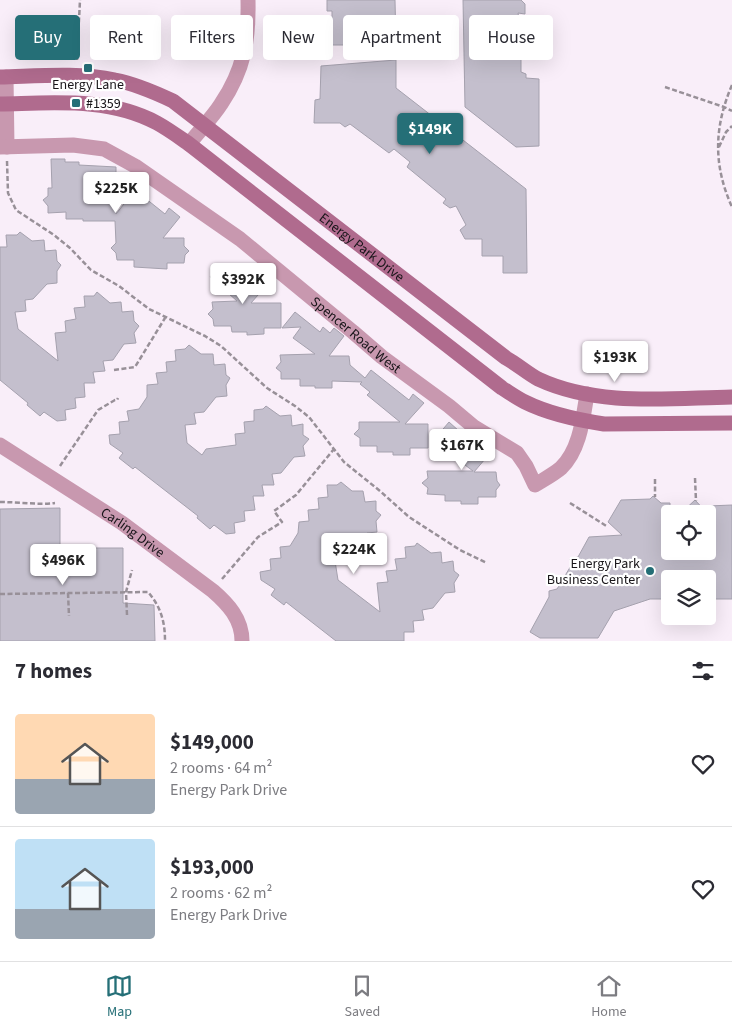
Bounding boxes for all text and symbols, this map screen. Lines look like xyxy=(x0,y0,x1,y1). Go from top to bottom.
chip: Buy xyxy=(15,15,80,60)
chip: Rent xyxy=(90,15,161,60)
chip: Filters xyxy=(171,15,253,60)
chip: New xyxy=(263,15,333,60)
chip: Apartment xyxy=(343,15,459,60)
chip: House xyxy=(469,15,553,60)
marker: Energy Lane xyxy=(82,62,94,74)
place label: Energy Lane xyxy=(52,75,124,95)
place label: #1359 xyxy=(86,94,121,114)
marker: #1359 xyxy=(70,97,82,109)
pin: $149K xyxy=(395,112,465,155)
text: $149K xyxy=(408,118,452,140)
pin: $225K xyxy=(81,172,151,214)
text: $225K xyxy=(94,177,138,199)
street label: Energy Park Drive xyxy=(315,208,408,287)
pin: $392K xyxy=(208,262,278,305)
text: $392K xyxy=(221,268,265,290)
street label: Spencer Road West xyxy=(306,292,405,379)
pin: $193K xyxy=(580,340,650,383)
text: $193K xyxy=(593,346,637,368)
pin: $167K xyxy=(427,428,497,471)
text: $167K xyxy=(440,434,484,456)
street label: Carling Drive xyxy=(96,503,169,563)
map controls xyxy=(661,505,716,625)
button: locate xyxy=(661,505,716,560)
pin: $224K xyxy=(319,532,389,575)
text: $224K xyxy=(332,538,376,560)
pin: $496K xyxy=(28,544,98,586)
text: $496K xyxy=(41,549,85,571)
place label: Energy Park Business Center xyxy=(547,554,640,590)
marker: Energy Park Business Center xyxy=(644,565,656,577)
button: layers xyxy=(661,570,716,625)
text: 7 homes xyxy=(15,656,92,686)
icon: filters xyxy=(689,657,717,685)
text: $149,000 xyxy=(170,727,254,757)
icon: home xyxy=(55,734,115,794)
icon: heart xyxy=(689,750,717,778)
text: 2 rooms · 64 m² xyxy=(170,757,272,779)
text: Energy Park Drive xyxy=(170,779,287,801)
text: $193,000 xyxy=(170,852,254,882)
icon: home xyxy=(55,859,115,919)
icon: heart xyxy=(689,875,717,903)
text: 2 rooms · 62 m² xyxy=(170,882,272,904)
text: Energy Park Drive xyxy=(170,904,287,926)
tab: Map xyxy=(105,972,133,1022)
tab: Saved xyxy=(344,972,380,1022)
tab: Home xyxy=(591,972,626,1022)

